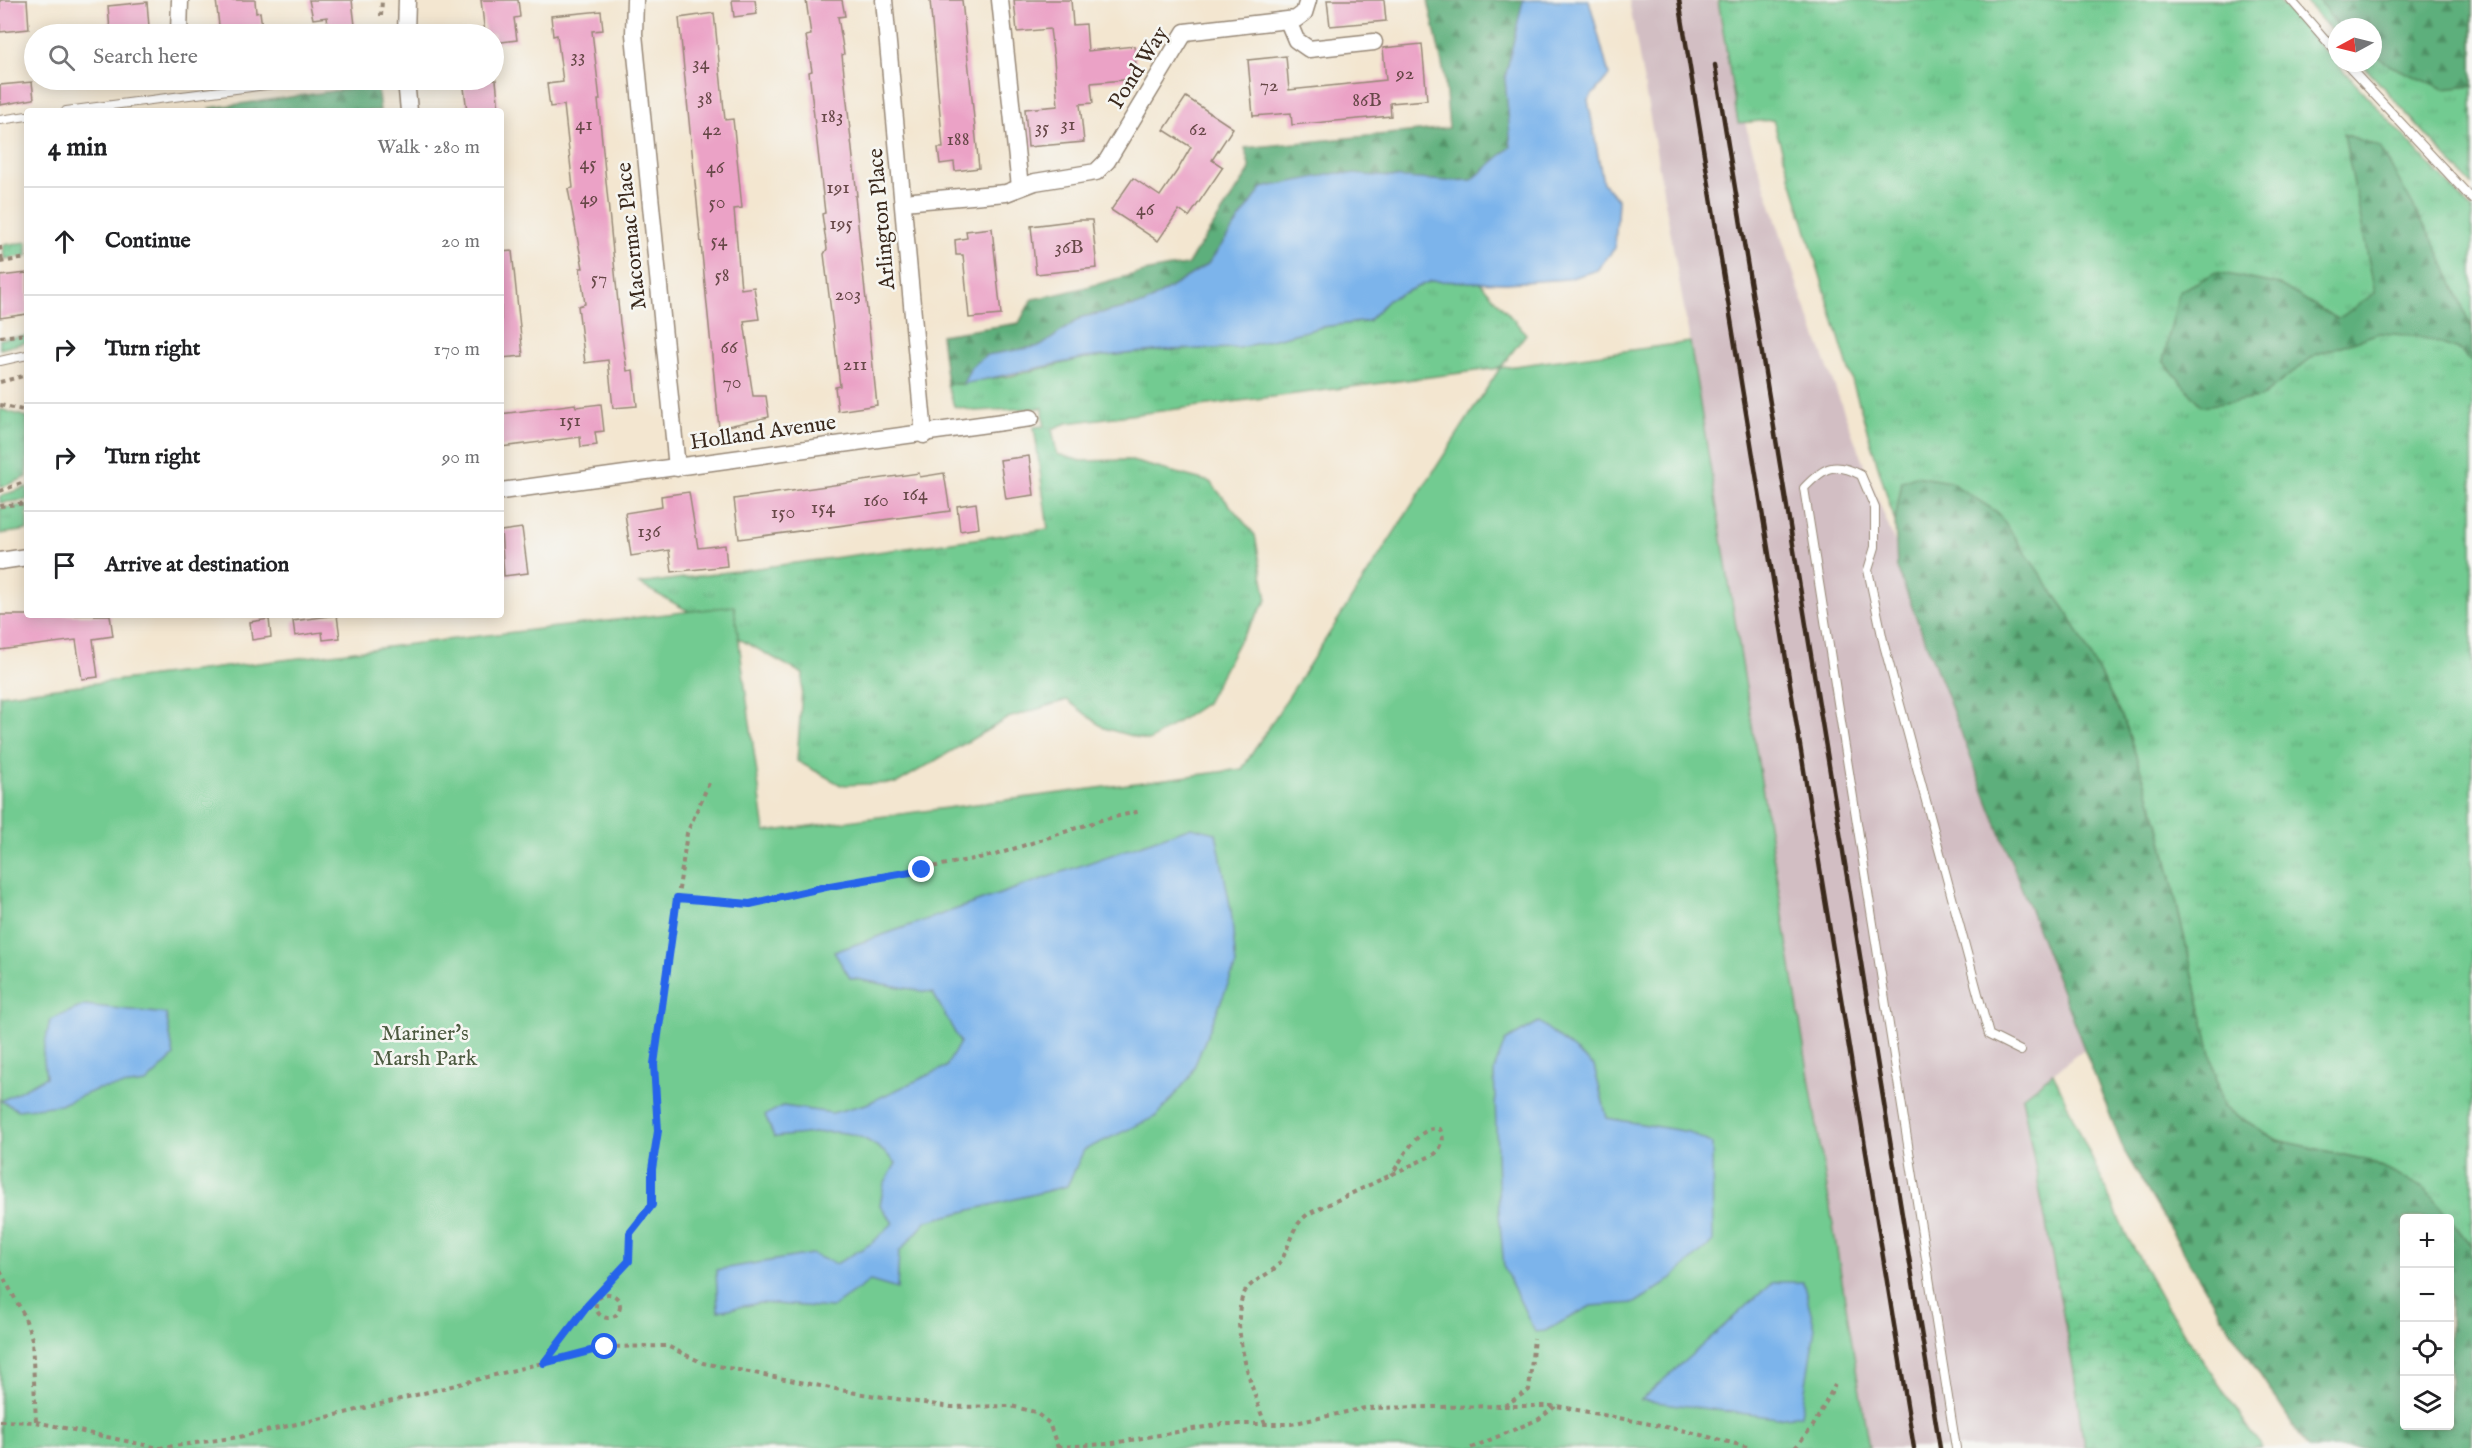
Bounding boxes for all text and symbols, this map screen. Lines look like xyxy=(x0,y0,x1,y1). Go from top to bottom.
north arrow xyxy=(2328,18,2382,72)
street label: Pond Way xyxy=(1103,21,1175,114)
search box xyxy=(24,24,504,90)
icon: search xyxy=(45,41,78,74)
text: Search here xyxy=(93,43,198,71)
house number: 33 xyxy=(571,44,585,69)
house number: 34 xyxy=(692,51,710,76)
house number: 92 xyxy=(1395,61,1414,86)
house number: 72 xyxy=(1260,73,1278,98)
house number: 38 xyxy=(697,86,713,111)
house number: 86B xyxy=(1352,88,1382,113)
house number: 183 xyxy=(821,104,843,129)
house number: 41 xyxy=(575,112,593,137)
house number: 31 xyxy=(1061,112,1075,137)
house number: 35 xyxy=(1035,115,1049,140)
house number: 42 xyxy=(702,117,722,142)
house number: 62 xyxy=(1189,117,1207,142)
house number: 188 xyxy=(946,127,970,152)
text: 4 min xyxy=(48,131,107,164)
text: Walk · 280 m xyxy=(377,135,480,160)
street label: Arlington Place xyxy=(862,147,902,292)
house number: 45 xyxy=(580,151,596,176)
house number: 46 xyxy=(706,155,725,180)
street label: Macormac Place xyxy=(610,161,654,311)
house number: 191 xyxy=(826,175,850,200)
house number: 49 xyxy=(580,186,598,211)
house number: 50 xyxy=(709,190,726,215)
house number: 46 xyxy=(1136,197,1155,222)
house number: 195 xyxy=(829,211,853,236)
icon: ahead xyxy=(48,225,81,258)
text: Continue xyxy=(105,227,191,255)
house number: 54 xyxy=(711,228,728,253)
text: 20 m xyxy=(441,229,480,254)
house number: 36B xyxy=(1054,235,1084,260)
house number: 58 xyxy=(714,263,730,288)
house number: 57 xyxy=(591,266,607,291)
house number: 203 xyxy=(835,282,861,307)
icon: right xyxy=(48,333,81,366)
text: Turn right xyxy=(105,335,200,363)
house number: 66 xyxy=(721,335,738,360)
text: 170 m xyxy=(434,337,480,362)
house number: 211 xyxy=(843,352,867,377)
house number: 70 xyxy=(722,370,742,395)
house number: 151 xyxy=(559,408,581,433)
street label: Holland Avenue xyxy=(688,409,838,457)
icon: right xyxy=(48,441,81,474)
text: Turn right xyxy=(105,443,200,471)
text: 90 m xyxy=(442,445,480,470)
house number: 164 xyxy=(902,482,928,507)
house number: 160 xyxy=(863,488,889,513)
house number: 154 xyxy=(811,495,835,520)
house number: 150 xyxy=(771,500,795,525)
house number: 136 xyxy=(637,519,661,544)
icon: arrive xyxy=(48,549,81,582)
text: Arrive at destination xyxy=(105,551,289,579)
route end xyxy=(908,856,934,882)
park label: Mariner's Marsh Park xyxy=(373,1020,477,1073)
map controls xyxy=(2400,1214,2454,1430)
button: + xyxy=(2400,1214,2454,1268)
button: − xyxy=(2400,1268,2454,1322)
button: locate xyxy=(2400,1322,2454,1376)
route start xyxy=(591,1333,617,1359)
button: layers xyxy=(2400,1376,2454,1430)

